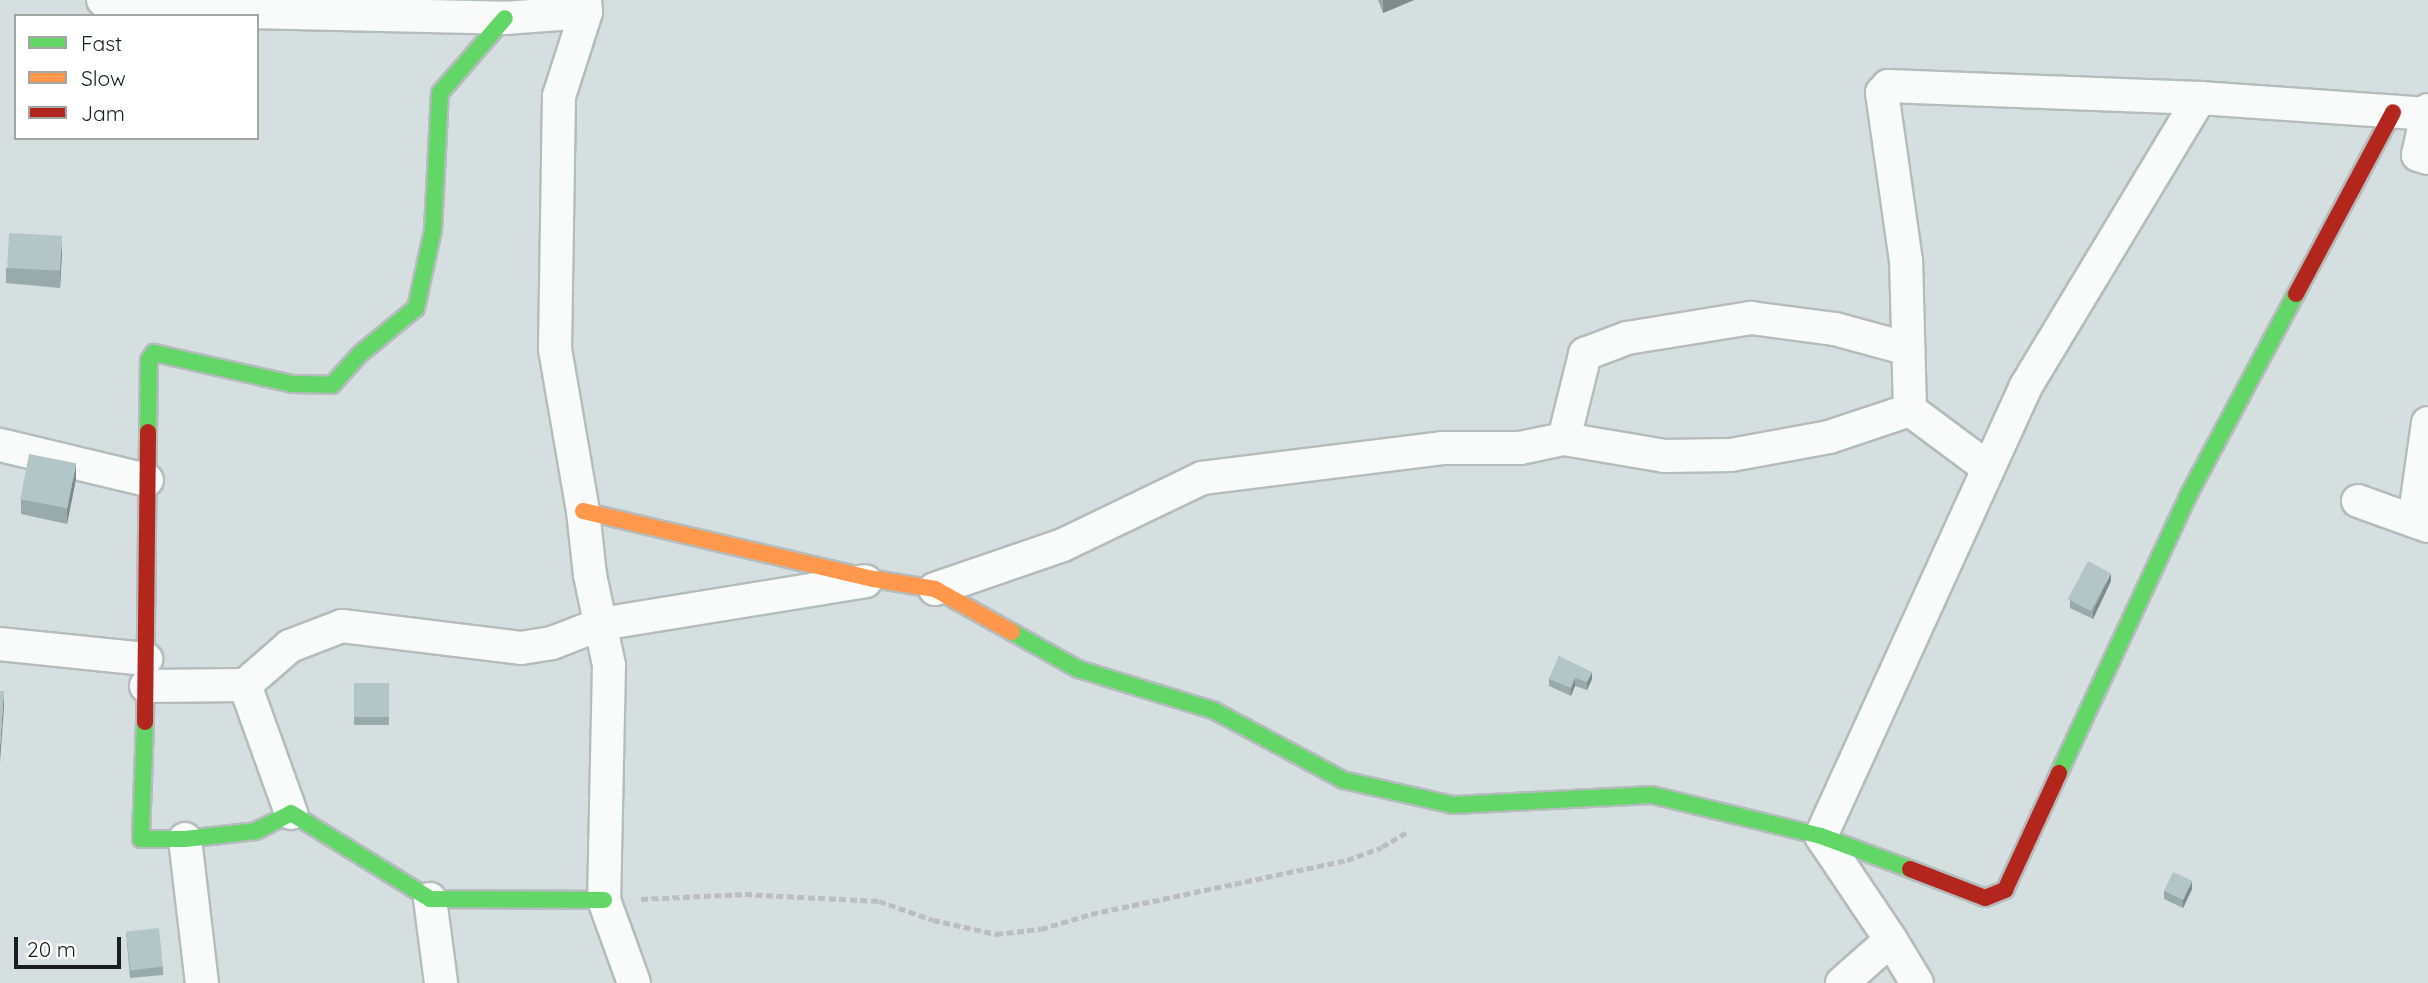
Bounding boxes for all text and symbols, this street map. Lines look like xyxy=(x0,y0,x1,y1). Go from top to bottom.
legend xyxy=(14,14,259,140)
text: Fast xyxy=(81,30,122,56)
text: Slow xyxy=(81,65,126,91)
text: Jam xyxy=(81,100,125,126)
scale bar xyxy=(18,923,124,967)
text: 20 m xyxy=(27,936,76,962)

